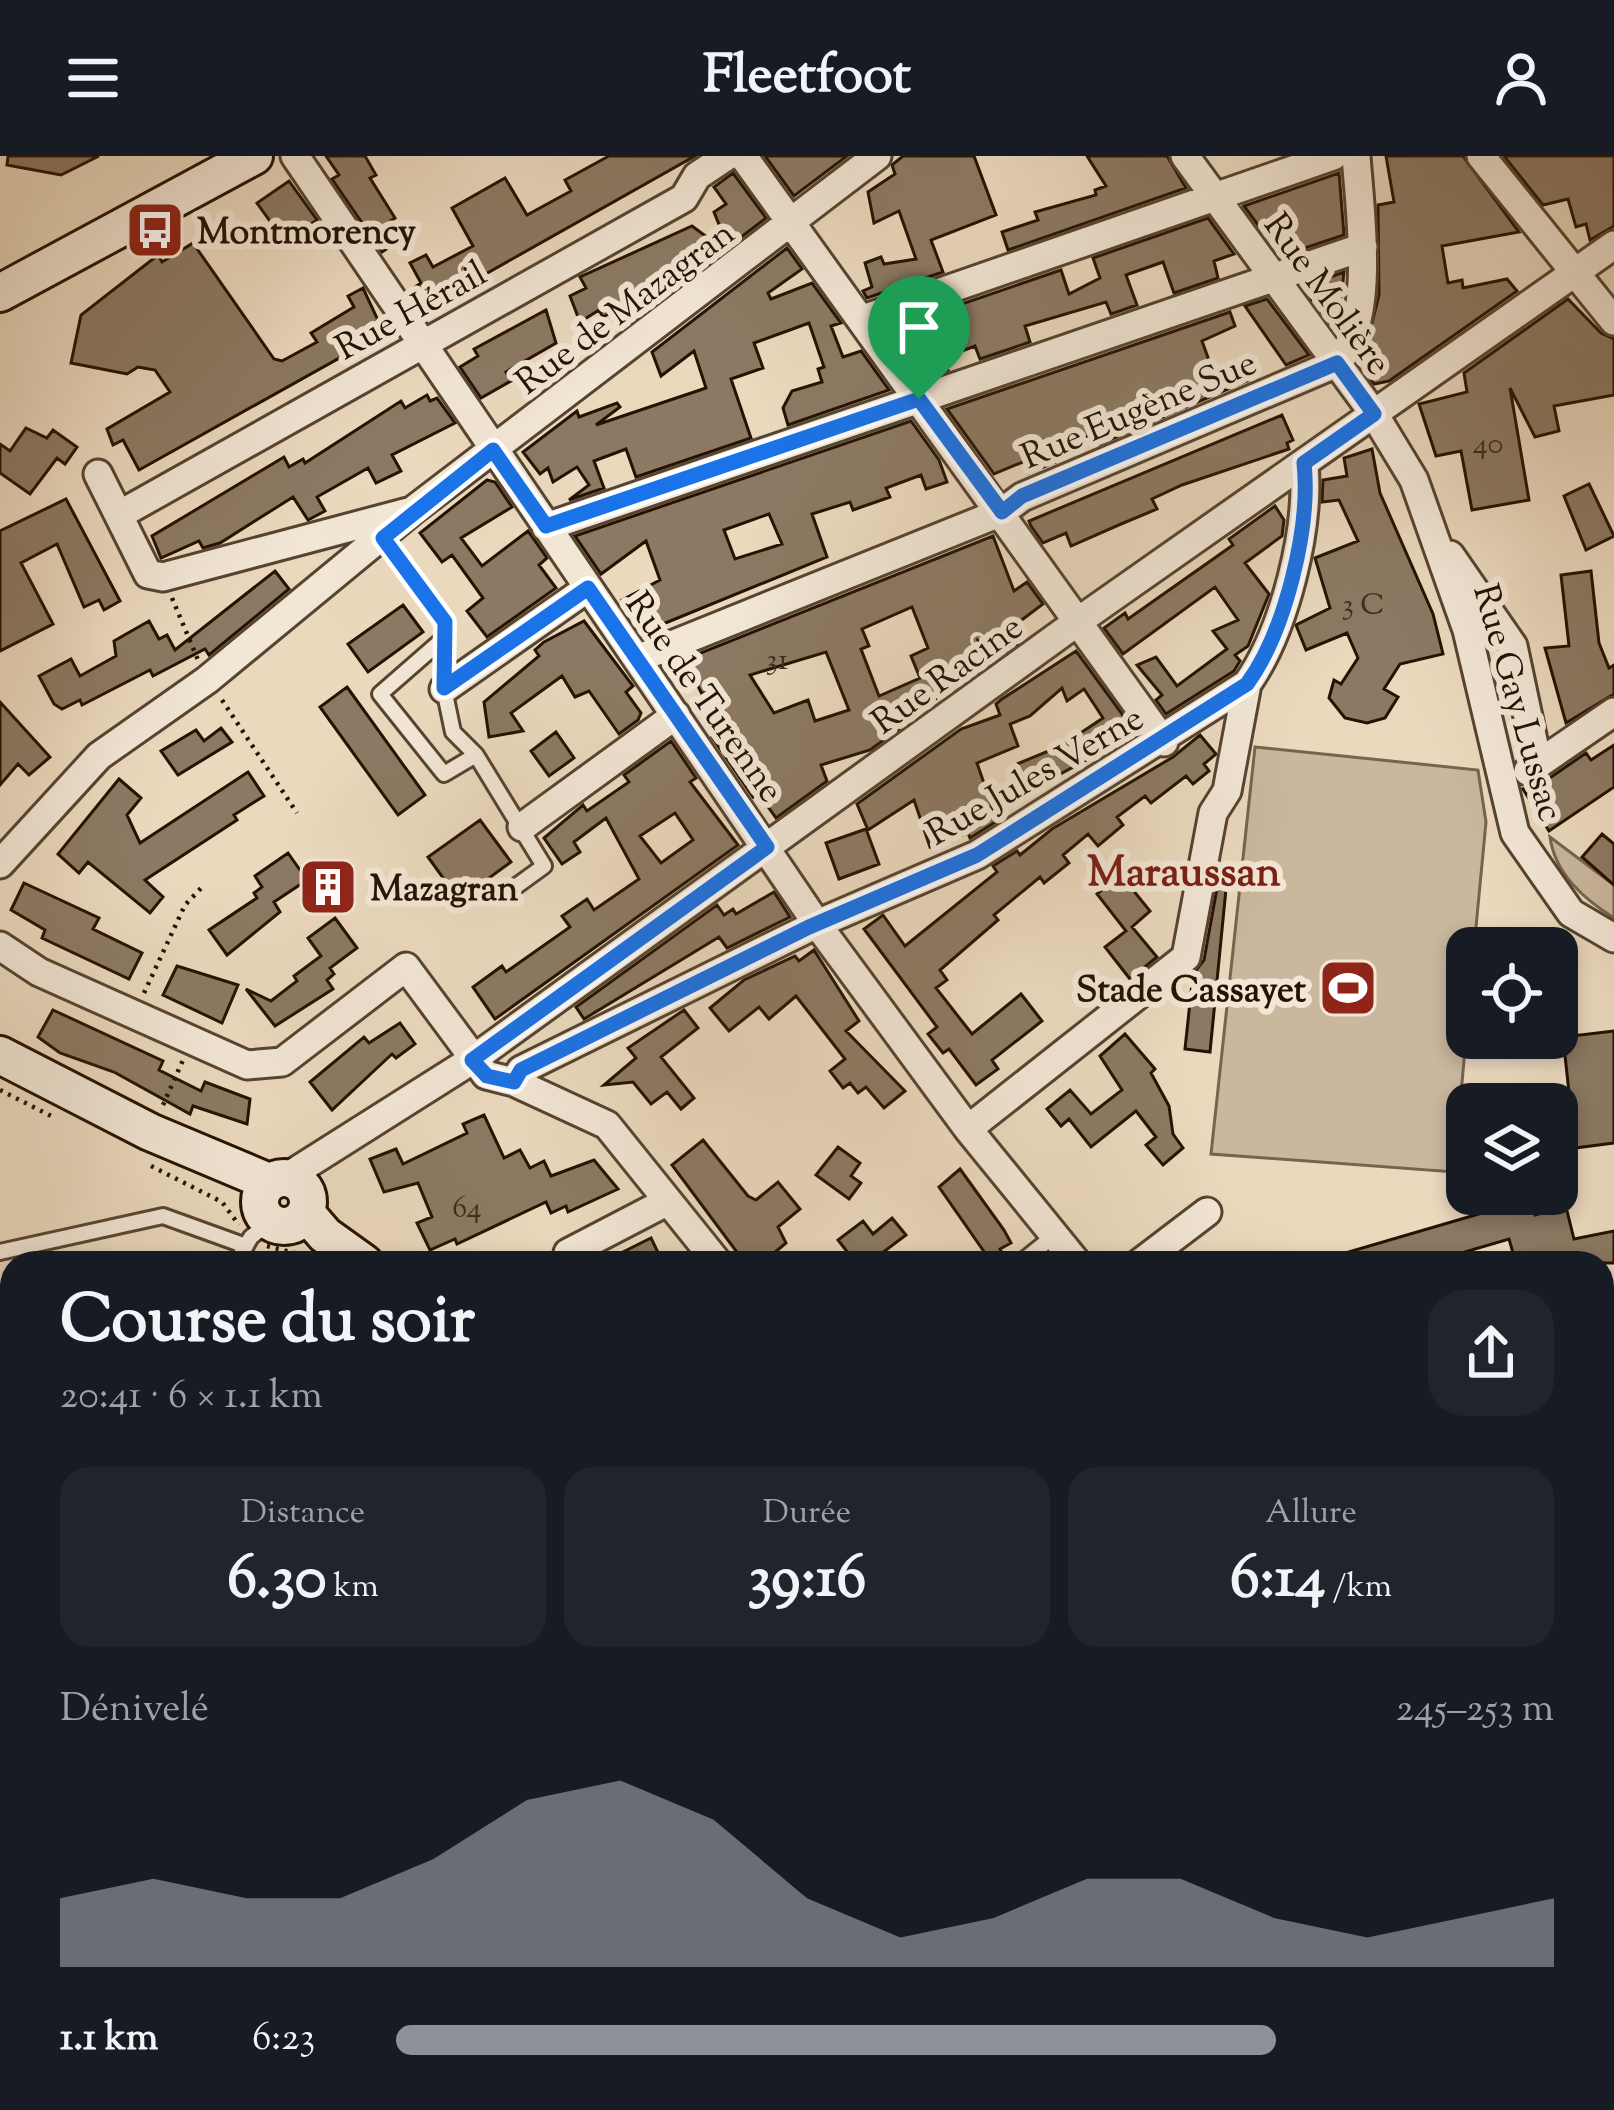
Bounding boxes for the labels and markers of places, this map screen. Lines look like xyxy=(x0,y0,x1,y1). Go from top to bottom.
bus stop icon: Montmorency xyxy=(124,199,186,261)
place label: Montmorency xyxy=(197,208,416,260)
pin xyxy=(868,276,970,399)
building icon: Mazagran xyxy=(297,856,359,918)
place label: Mazagran xyxy=(370,865,519,917)
sports icon: Stade Cassayet xyxy=(1317,957,1379,1019)
place label: Stade Cassayet xyxy=(1076,966,1307,1018)

